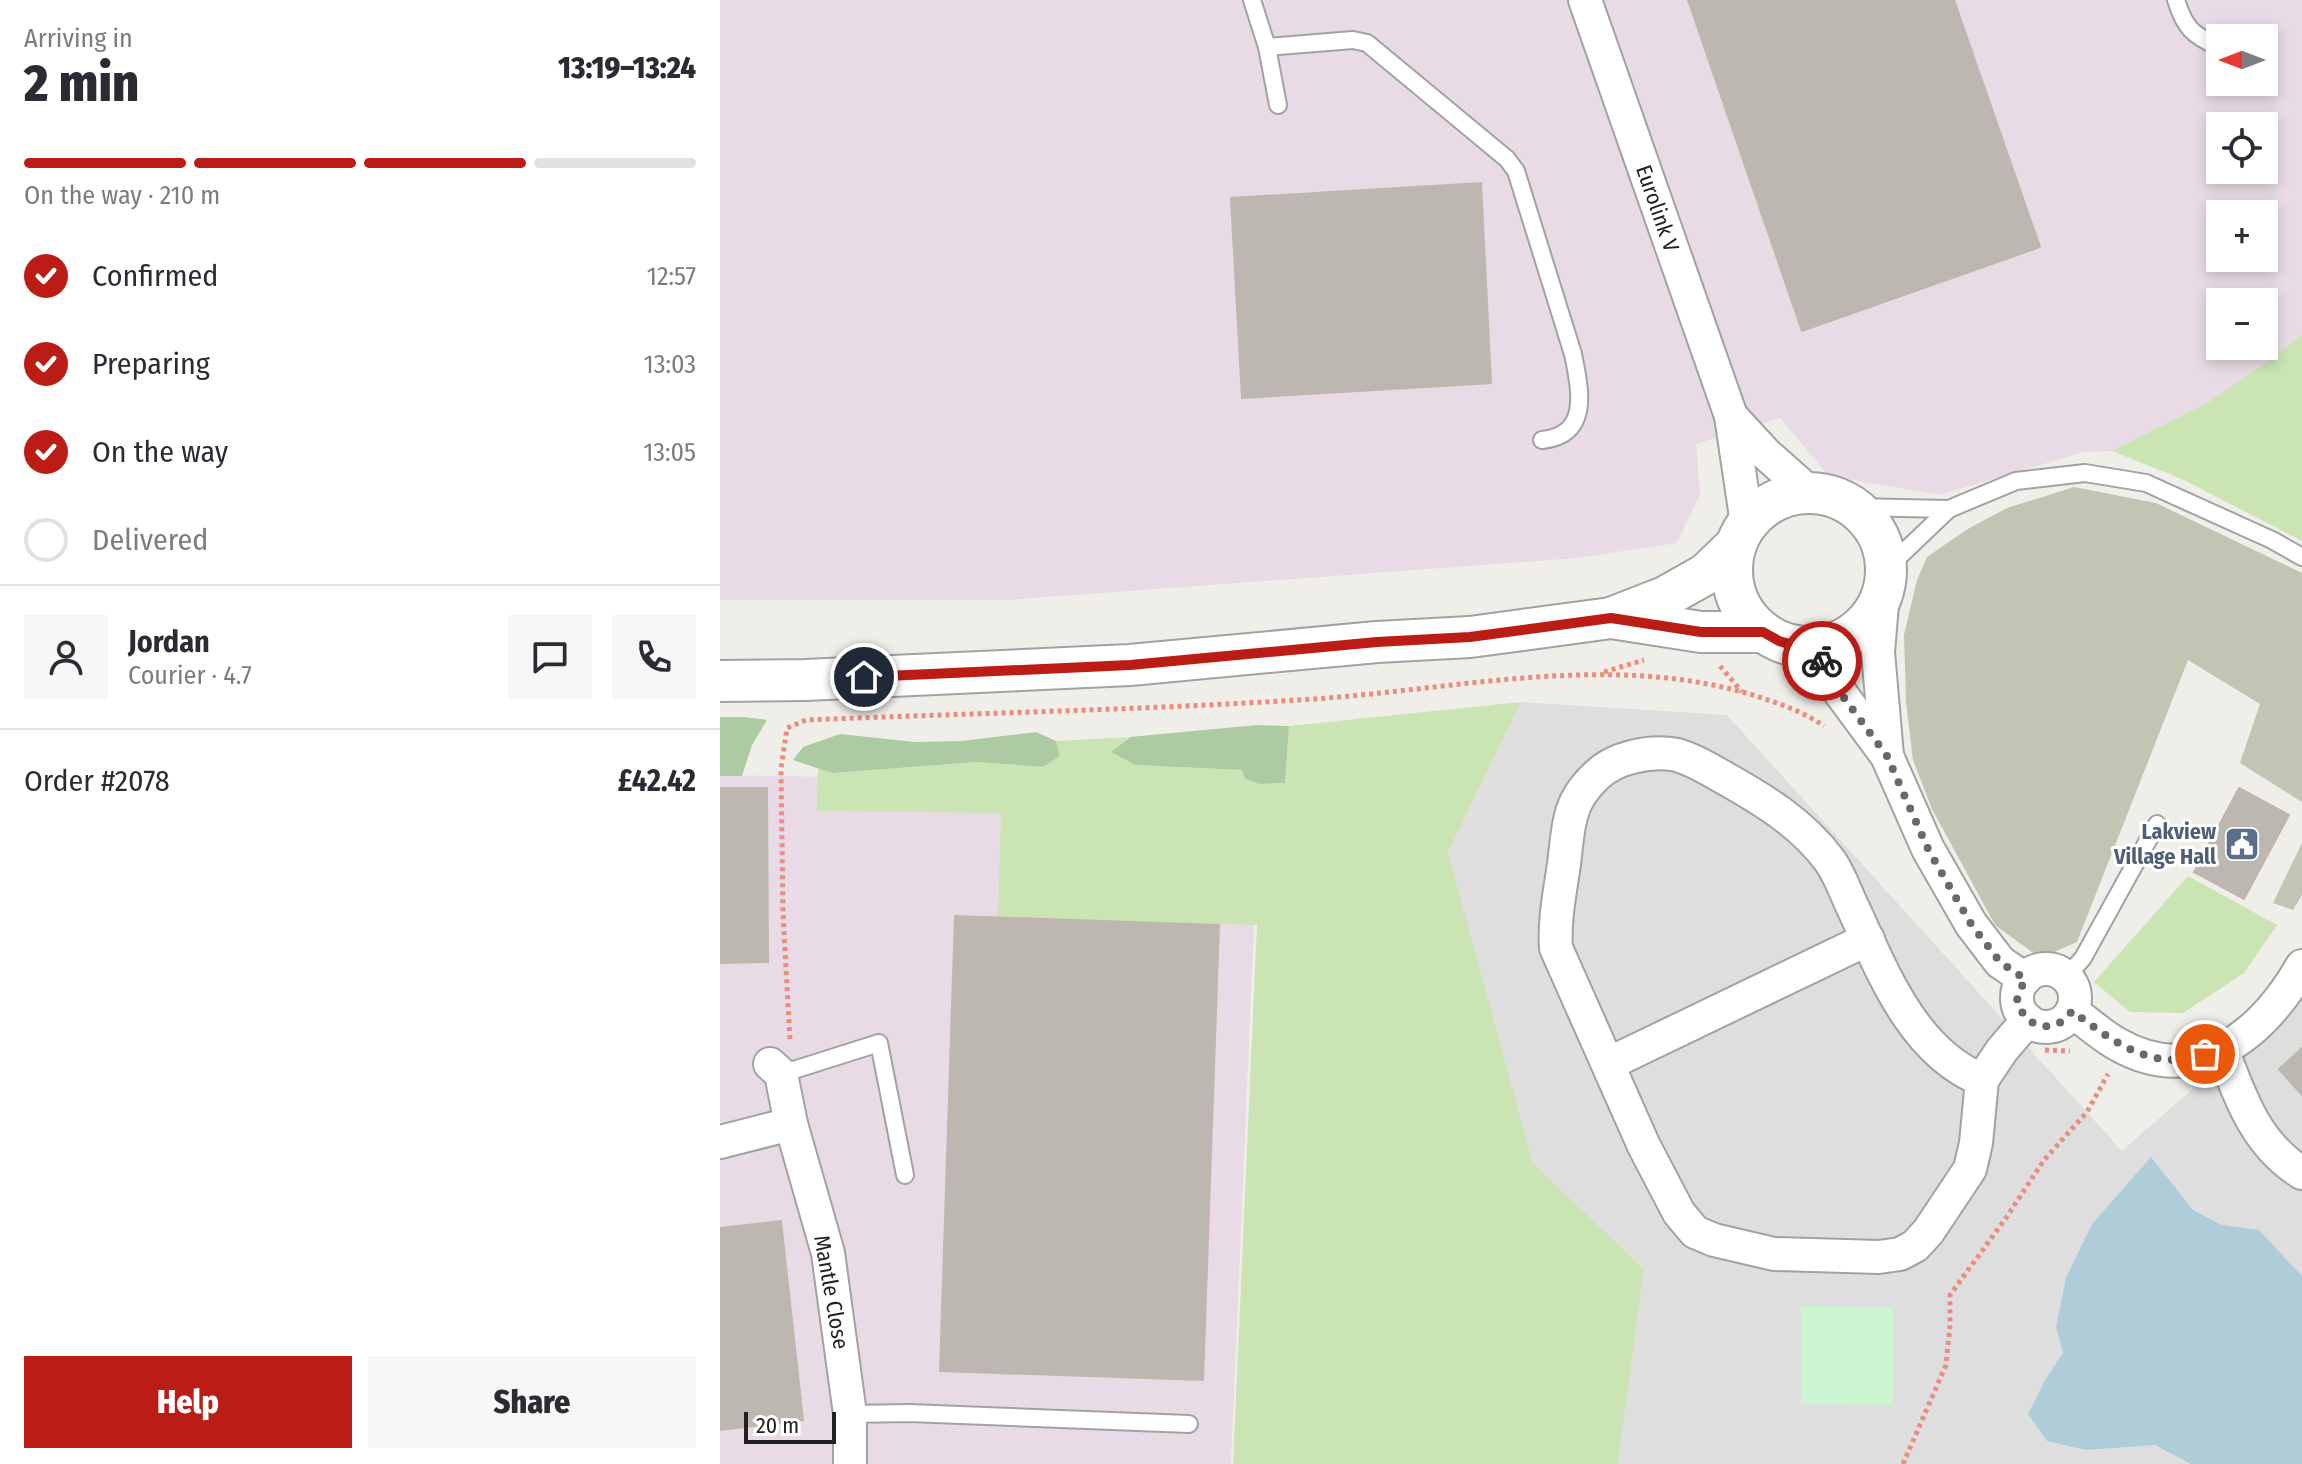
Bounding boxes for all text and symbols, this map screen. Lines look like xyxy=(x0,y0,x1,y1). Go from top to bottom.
text: Arriving in xyxy=(24,23,133,54)
north arrow xyxy=(2206,24,2278,96)
map controls xyxy=(2206,24,2278,360)
text: 13:19–13:24 xyxy=(558,50,696,86)
text: 2 min xyxy=(24,52,139,115)
button: locate xyxy=(2206,112,2278,184)
street label: Eurolink V xyxy=(1630,161,1685,256)
text: On the way · 210 m xyxy=(24,180,220,211)
button: + xyxy=(2206,200,2278,272)
icon: check xyxy=(24,254,68,298)
text: Confirmed xyxy=(92,258,218,294)
text: 12:57 xyxy=(647,261,696,292)
button: − xyxy=(2206,288,2278,360)
icon: check xyxy=(24,342,68,386)
text: Preparing xyxy=(92,346,210,382)
text: 13:03 xyxy=(644,349,696,380)
icon: check xyxy=(24,430,68,474)
text: On the way xyxy=(92,434,228,470)
text: 13:05 xyxy=(643,437,696,468)
text: Delivered xyxy=(92,522,208,558)
button: person xyxy=(24,615,108,699)
button: chat xyxy=(508,615,592,699)
button: phone xyxy=(612,615,696,699)
courier xyxy=(1782,621,1862,701)
text: Jordan xyxy=(128,624,210,660)
icon: bike xyxy=(1800,639,1844,683)
pin xyxy=(830,643,898,711)
icon: home xyxy=(842,655,886,699)
text: Courier · 4.7 xyxy=(128,660,252,691)
text: Order #2078 xyxy=(24,763,170,799)
text: £42.42 xyxy=(618,763,696,799)
place label: Lakview Village Hall xyxy=(2113,818,2217,870)
public building icon: Lakview Village Hall xyxy=(2223,825,2261,863)
pin xyxy=(2171,1020,2239,1088)
icon: bag xyxy=(2183,1032,2227,1076)
street label: Mantle Close xyxy=(808,1233,855,1351)
button: Help xyxy=(24,1356,352,1448)
button: Share xyxy=(368,1356,696,1448)
scale bar xyxy=(744,1408,836,1444)
text: 20 m xyxy=(756,1412,799,1439)

